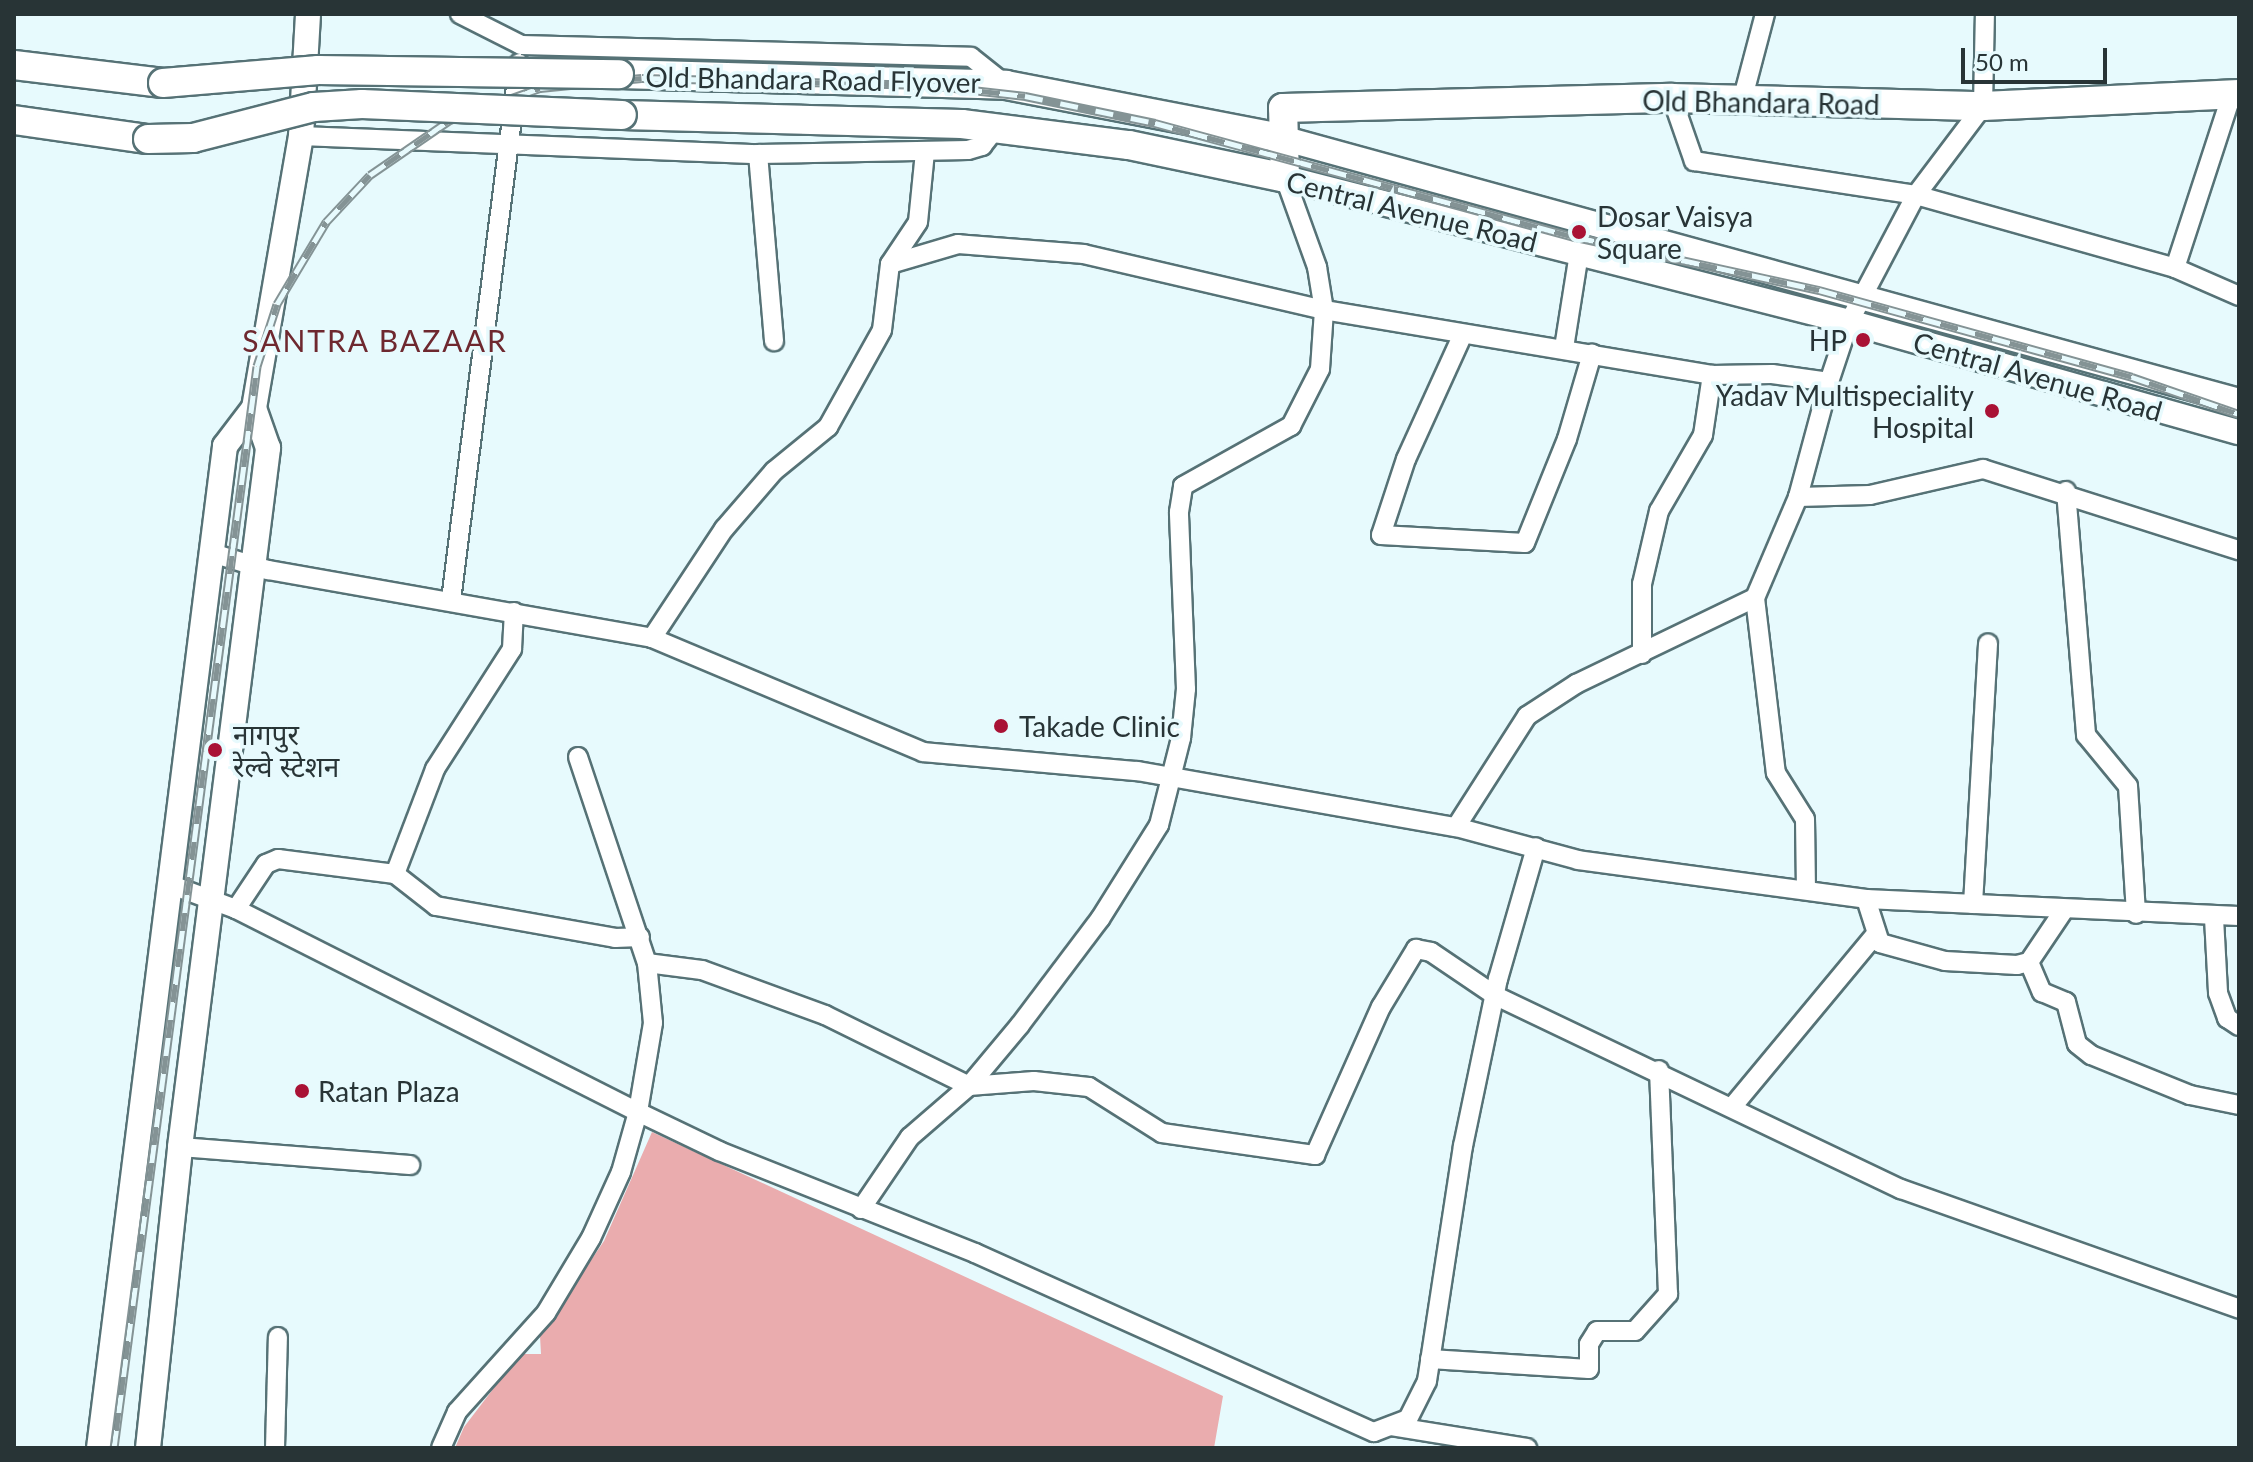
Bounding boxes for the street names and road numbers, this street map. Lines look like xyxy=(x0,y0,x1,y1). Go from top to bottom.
street label: Old Bhandara Road Flyover xyxy=(645,59,981,99)
street label: Old Bhandara Road xyxy=(1642,83,1880,121)
street label: Central Avenue Road xyxy=(1283,163,1541,259)
street label: Central Avenue Road xyxy=(1909,324,2167,428)

